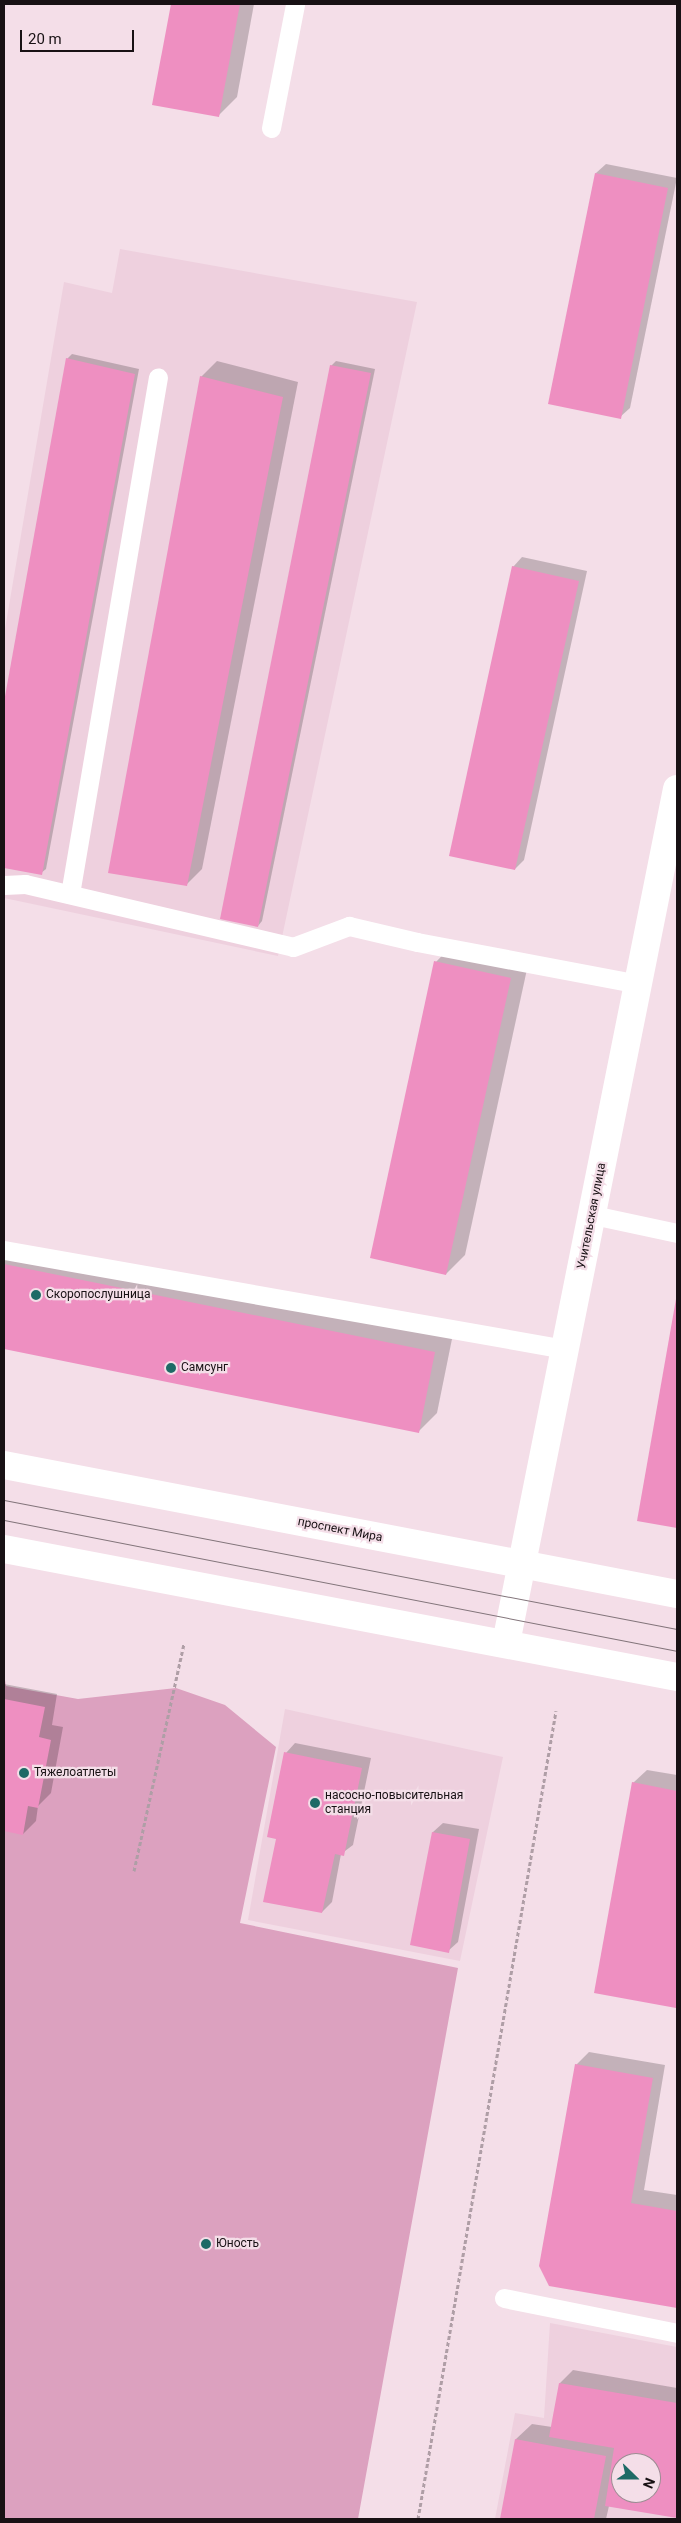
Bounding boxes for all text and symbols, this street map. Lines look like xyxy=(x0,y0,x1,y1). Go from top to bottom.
scale bar xyxy=(22,20,136,52)
text: 20 m xyxy=(28,30,62,48)
street label: Учительская улица xyxy=(575,1162,609,1270)
place label: Скоропослушница xyxy=(46,1288,150,1302)
marker: Скоропослушница xyxy=(30,1289,42,1301)
place label: Самсунг xyxy=(181,1361,228,1375)
marker: Самсунг xyxy=(165,1362,177,1374)
street label: проспект Мира xyxy=(296,1515,384,1545)
place label: Тяжелоатлеты xyxy=(34,1766,116,1780)
marker: Тяжелоатлеты xyxy=(18,1767,30,1779)
place label: насосно-повысительная станция xyxy=(325,1789,463,1817)
marker: насосно-повысительная станция xyxy=(309,1797,321,1809)
place label: Юность xyxy=(216,2237,259,2251)
marker: Юность xyxy=(200,2238,212,2250)
north arrow xyxy=(611,2453,661,2503)
text: N xyxy=(640,2476,658,2491)

